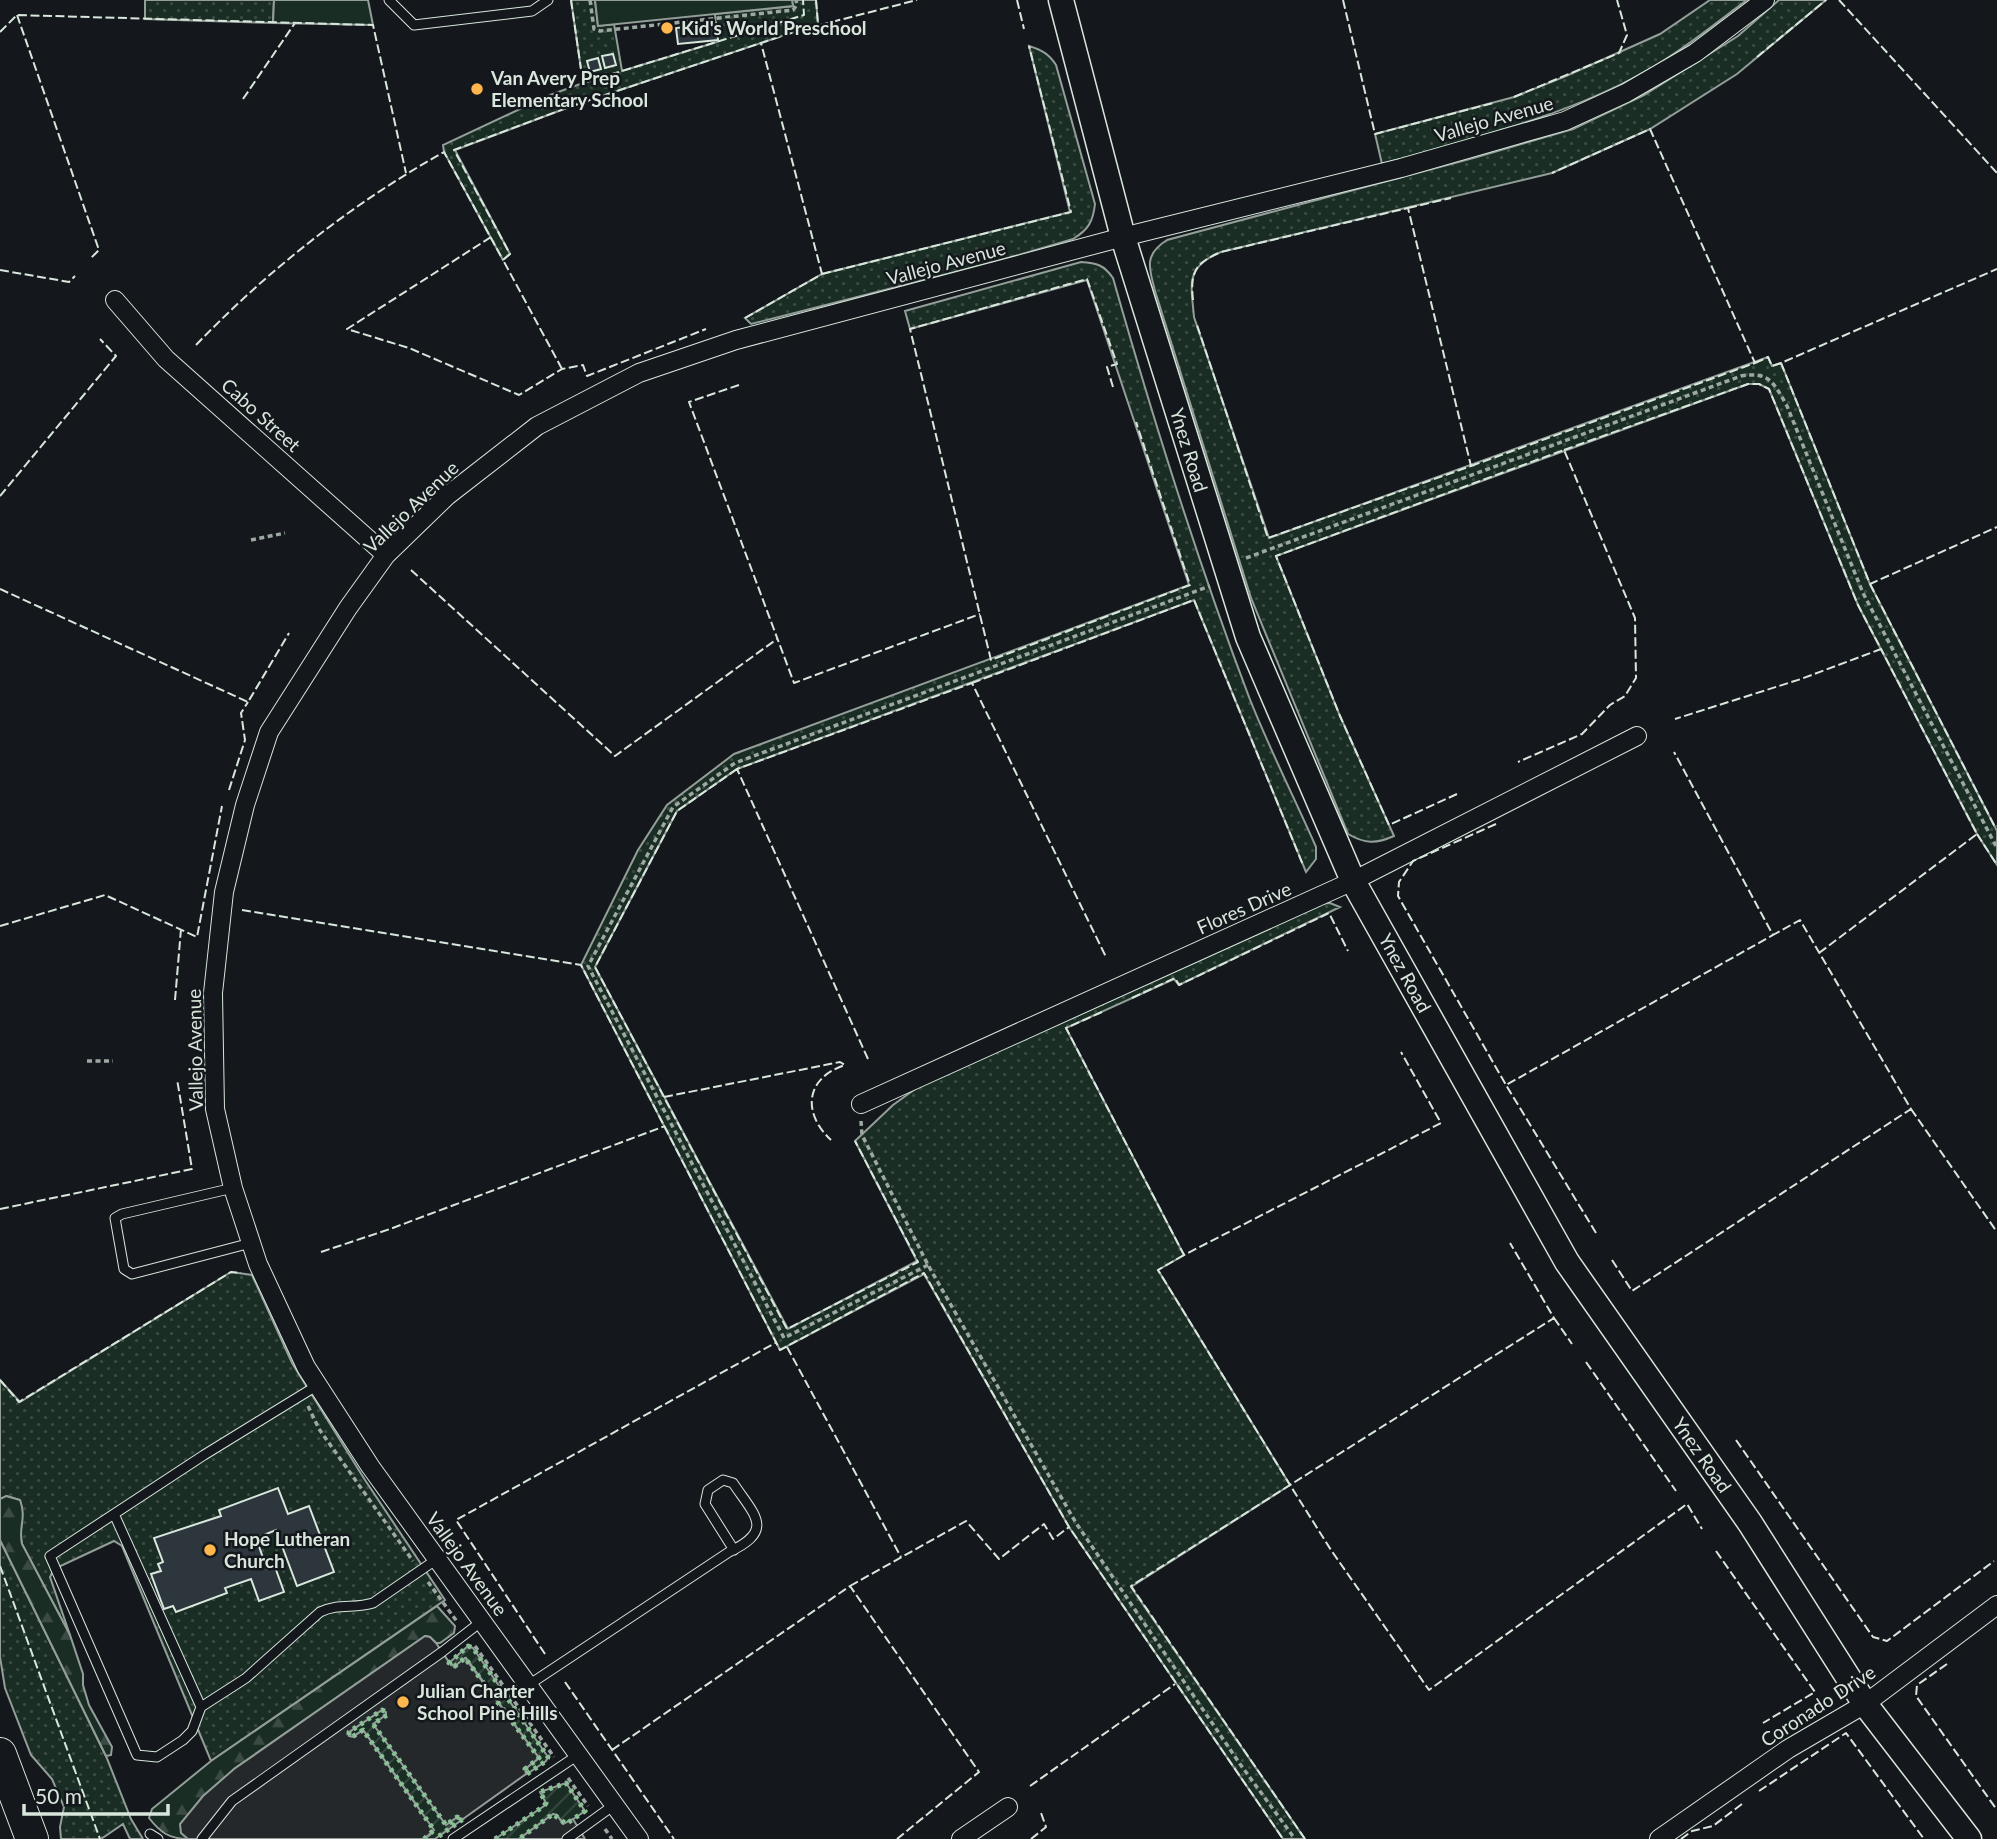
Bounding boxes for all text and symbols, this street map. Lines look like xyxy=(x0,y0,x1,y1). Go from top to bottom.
place label: Kid's World Preschool xyxy=(681,16,867,39)
marker: Kid's World Preschool xyxy=(659,20,675,36)
place label: Van Avery Prep Elementary School xyxy=(490,66,648,111)
marker: Van Avery Prep Elementary School xyxy=(469,81,485,97)
street label: Vallejo Avenue xyxy=(1432,91,1556,146)
street label: Vallejo Avenue xyxy=(884,236,1008,289)
street label: Cabo Street xyxy=(217,373,306,456)
street label: Ynez Road xyxy=(1166,405,1213,495)
street label: Vallejo Avenue xyxy=(359,456,463,557)
street label: Flores Drive xyxy=(1193,877,1295,939)
street label: Ynez Road xyxy=(1374,929,1436,1016)
street label: Vallejo Avenue xyxy=(182,989,207,1111)
street label: Ynez Road xyxy=(1668,1413,1737,1497)
street label: Vallejo Avenue xyxy=(422,1507,513,1620)
place label: Hope Lutheran Church xyxy=(224,1527,350,1572)
marker: Hope Lutheran Church xyxy=(202,1542,218,1558)
street label: Coronado Drive xyxy=(1756,1660,1879,1751)
place label: Julian Charter School Pine Hills xyxy=(417,1679,558,1724)
marker: Julian Charter School Pine Hills xyxy=(395,1694,411,1710)
scale bar xyxy=(24,1772,168,1816)
text: 50 m xyxy=(35,1783,82,1808)

